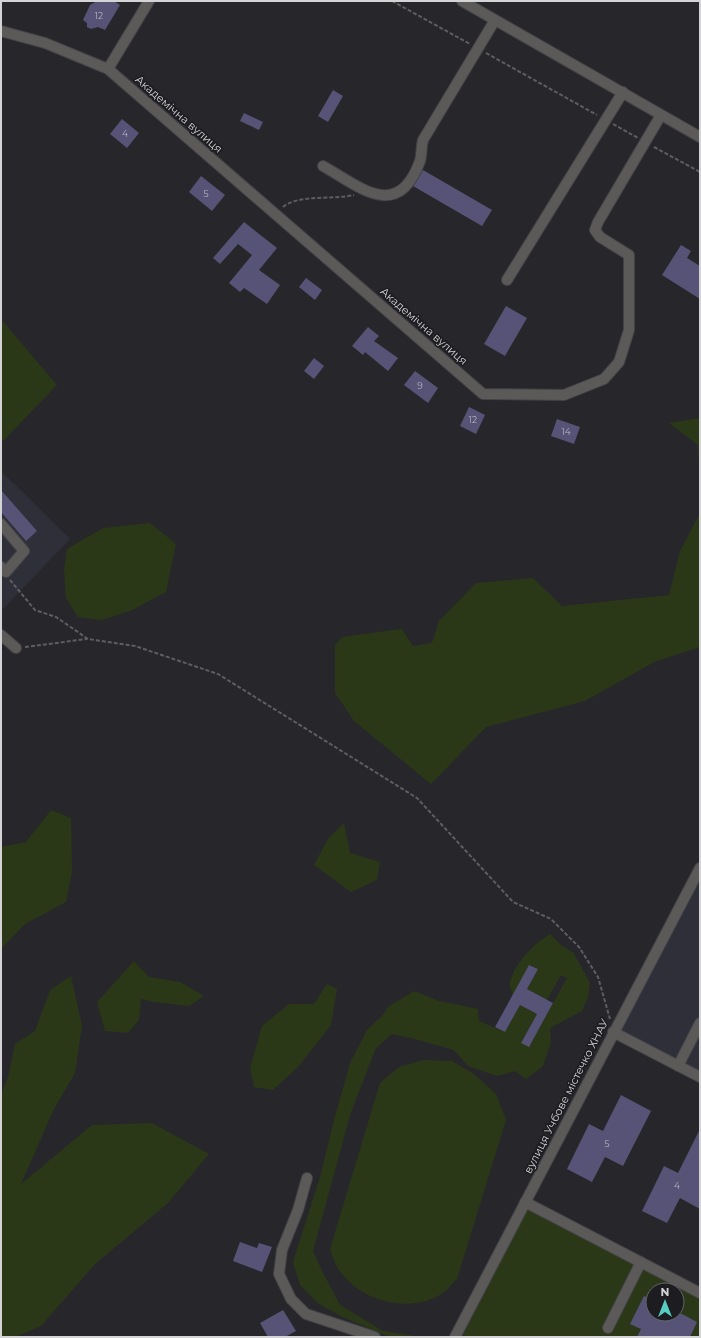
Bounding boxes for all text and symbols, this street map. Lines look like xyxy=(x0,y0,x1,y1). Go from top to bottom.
house number: 12 xyxy=(95,10,103,21)
street label: Академічна вулиця xyxy=(132,72,226,156)
house number: 4 xyxy=(122,128,128,139)
house number: 5 xyxy=(203,188,209,199)
street label: Академічна вулиця xyxy=(377,284,471,368)
house number: 9 xyxy=(417,380,423,391)
house number: 12 xyxy=(469,414,477,425)
house number: 14 xyxy=(561,426,571,437)
street label: вулиця Учбове містечко ХНАУ xyxy=(521,1016,612,1176)
house number: 5 xyxy=(604,1138,610,1149)
house number: 4 xyxy=(674,1180,680,1191)
north arrow xyxy=(645,1282,685,1322)
text: N xyxy=(661,1285,669,1299)

